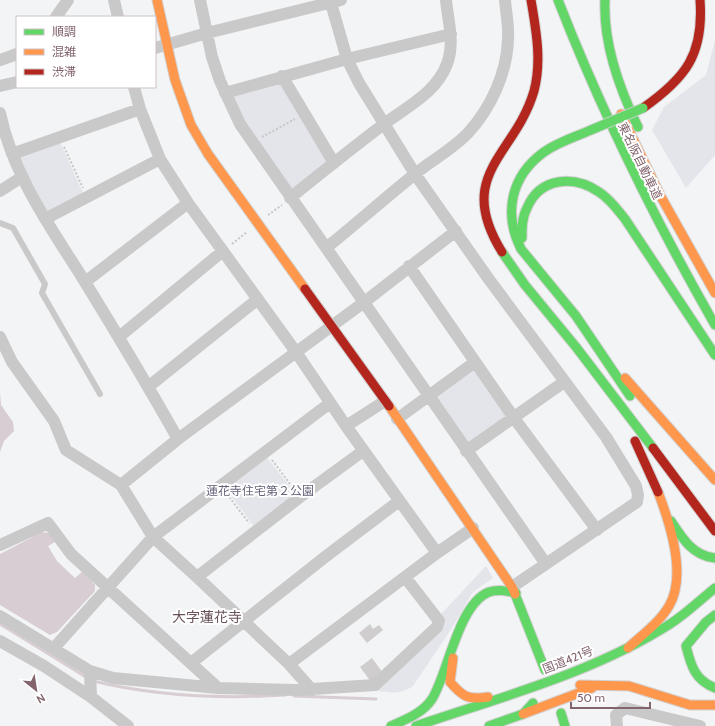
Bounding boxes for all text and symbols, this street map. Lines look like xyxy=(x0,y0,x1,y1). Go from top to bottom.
legend xyxy=(16,16,156,88)
text: 順調 xyxy=(52,24,76,39)
text: 混雑 xyxy=(52,44,76,59)
text: 渋滞 xyxy=(52,64,76,79)
street label: 東名阪自動車道 xyxy=(615,120,666,202)
park label: 蓮花寺住宅第２公園 xyxy=(206,483,314,498)
district label: 大字蓮花寺 xyxy=(172,608,242,626)
street label: 国道421号 xyxy=(540,643,595,676)
north arrow xyxy=(16,670,56,710)
scale bar xyxy=(571,684,650,710)
text: 50 m xyxy=(577,690,605,705)
text: N xyxy=(34,691,48,707)

